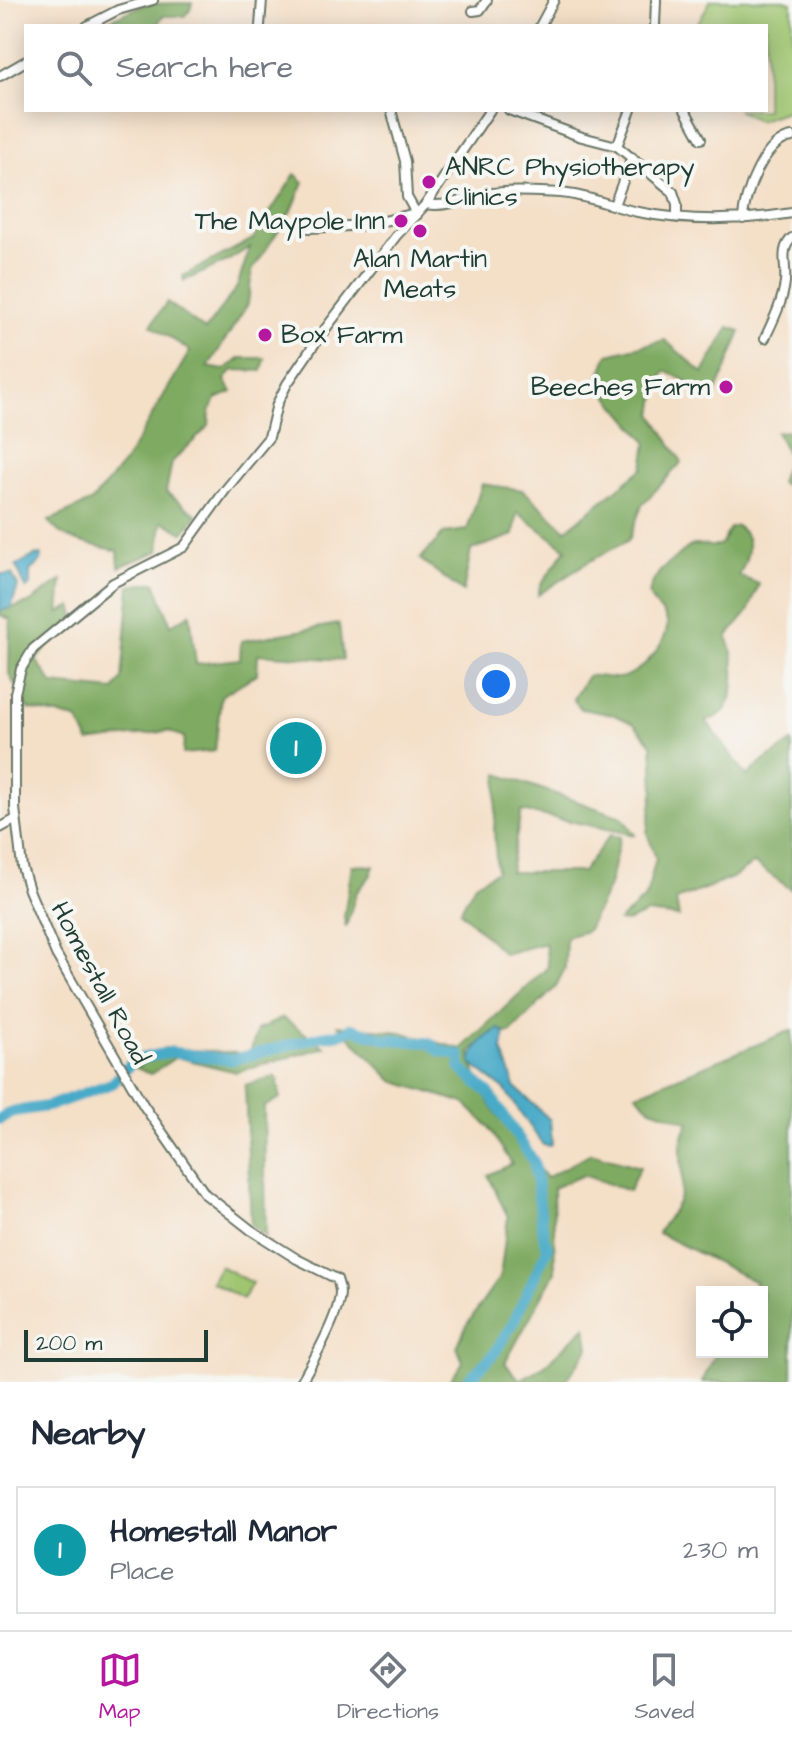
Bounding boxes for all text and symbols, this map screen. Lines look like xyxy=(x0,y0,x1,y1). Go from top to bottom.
search box xyxy=(24,24,768,112)
icon: search xyxy=(52,46,96,90)
text: Search here xyxy=(116,47,293,89)
place label: ANRC Physiotherapy Clinics xyxy=(445,149,694,215)
marker: ANRC Physiotherapy Clinics xyxy=(420,173,438,191)
place label: The Maypole Inn xyxy=(195,203,385,241)
marker: The Maypole Inn xyxy=(392,212,410,230)
marker: Alan Martin Meats xyxy=(411,222,429,240)
place label: Alan Martin Meats xyxy=(353,241,487,307)
place label: Box Farm xyxy=(281,317,403,353)
marker: Box Farm xyxy=(256,326,274,344)
place label: Beeches Farm xyxy=(531,369,711,405)
marker: Beeches Farm xyxy=(717,378,735,396)
your location xyxy=(476,664,516,704)
pin: 1 xyxy=(270,718,322,778)
street label: Homestall Road xyxy=(42,895,158,1071)
map controls xyxy=(696,1286,768,1358)
button: locate xyxy=(696,1286,768,1358)
scale bar xyxy=(24,1326,208,1362)
text: 200 m xyxy=(36,1328,102,1359)
text: Nearby xyxy=(32,1410,146,1458)
text: Homestall Manor xyxy=(110,1511,337,1553)
text: 1 xyxy=(58,1532,62,1568)
text: 230 m xyxy=(683,1532,758,1568)
text: Place xyxy=(110,1553,174,1589)
tab: Map xyxy=(98,1648,142,1727)
tab: Directions xyxy=(337,1648,439,1727)
tab: Saved xyxy=(634,1648,694,1727)

